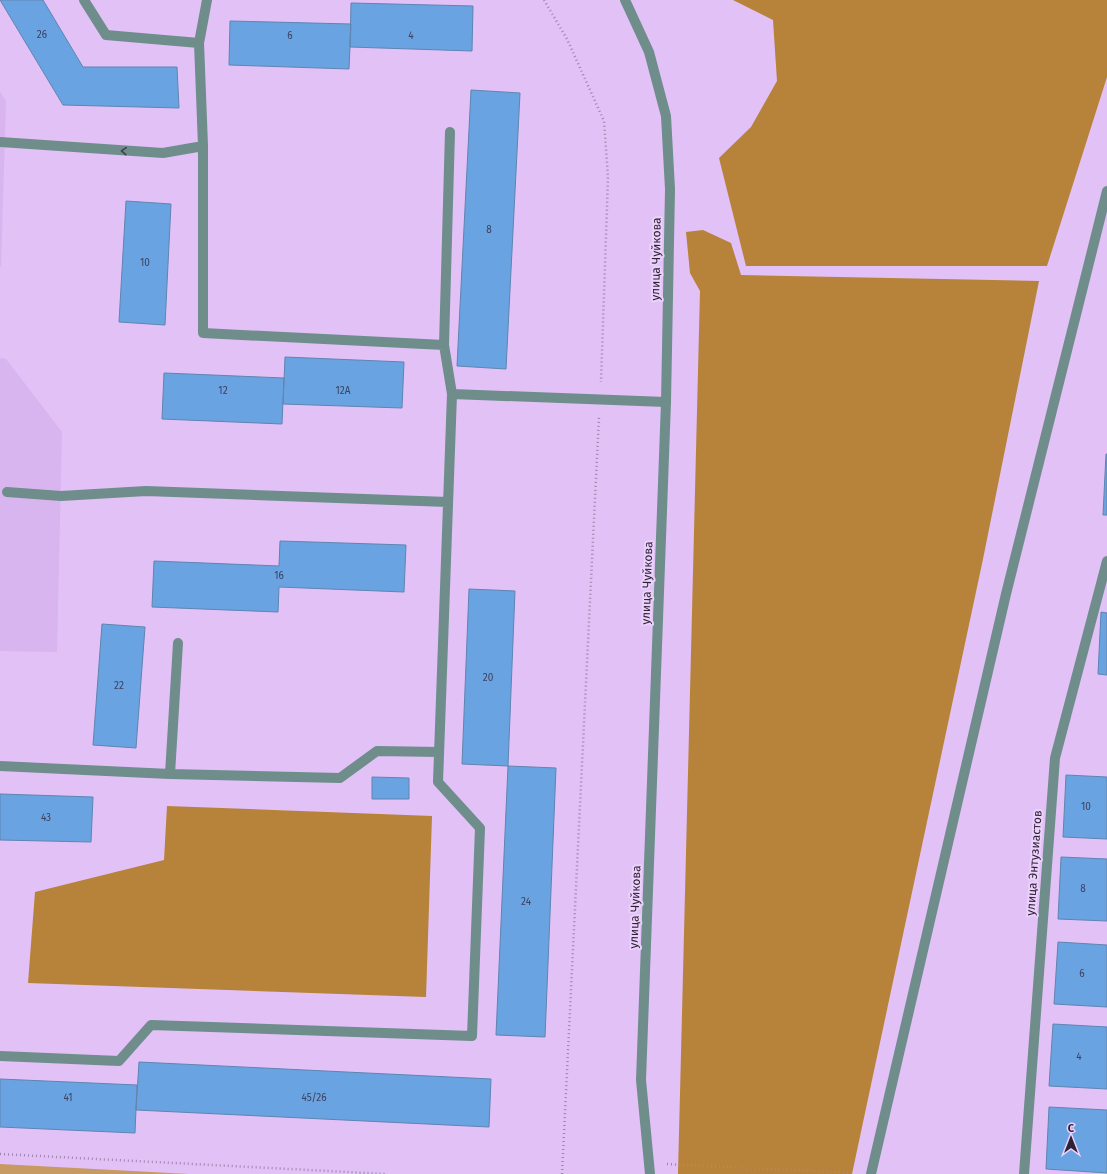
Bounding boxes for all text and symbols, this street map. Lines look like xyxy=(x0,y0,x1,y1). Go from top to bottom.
house number: 26 xyxy=(37,29,47,41)
house number: 6 xyxy=(287,30,293,42)
house number: 4 xyxy=(408,30,414,42)
one-way arrow xyxy=(121,146,127,155)
street label: улица Чуйкова xyxy=(648,217,664,301)
house number: 8 xyxy=(486,224,492,236)
house number: 10 xyxy=(140,257,150,269)
house number: 12 xyxy=(218,385,228,397)
house number: 12А xyxy=(335,385,351,397)
street label: улица Чуйкова xyxy=(639,541,655,625)
house number: 16 xyxy=(274,570,284,582)
house number: 20 xyxy=(483,672,494,684)
house number: 22 xyxy=(114,680,124,692)
house number: 10 xyxy=(1081,801,1091,813)
street label: улица Энтузиастов xyxy=(1023,810,1045,916)
house number: 43 xyxy=(41,812,51,824)
street label: улица Чуйкова xyxy=(627,865,643,949)
house number: 8 xyxy=(1080,883,1086,895)
house number: 24 xyxy=(521,896,532,908)
house number: 6 xyxy=(1079,968,1085,980)
house number: 4 xyxy=(1076,1051,1082,1063)
house number: 41 xyxy=(63,1092,73,1104)
house number: 45/26 xyxy=(301,1092,327,1104)
north arrow xyxy=(1051,1118,1091,1158)
text: С xyxy=(1068,1122,1075,1135)

